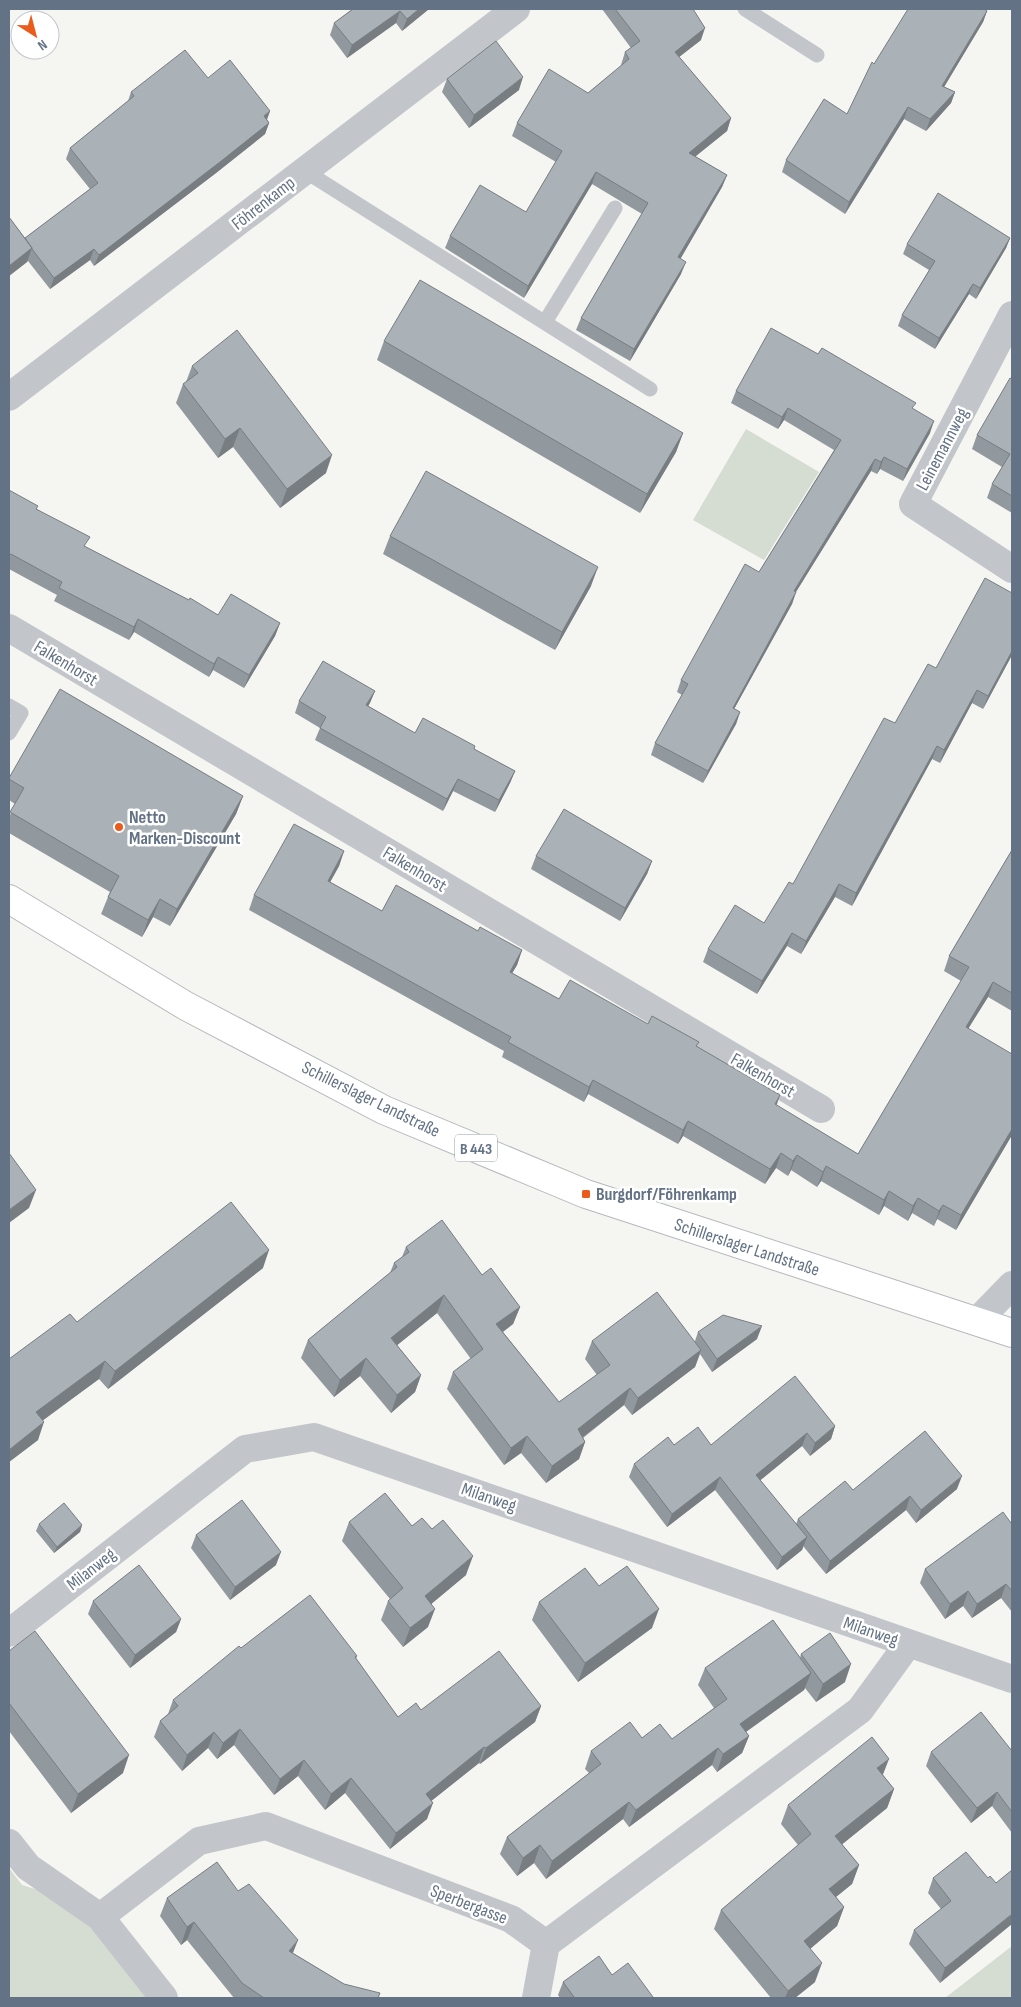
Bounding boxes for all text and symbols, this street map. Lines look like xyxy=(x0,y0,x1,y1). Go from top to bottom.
north arrow xyxy=(10,10,60,60)
text: N xyxy=(34,36,50,54)
street label: Föhrenkamp xyxy=(228,172,299,235)
street label: Leinemannweg xyxy=(912,404,973,494)
street label: Falkenhorst xyxy=(30,636,102,691)
place label: Netto Marken-Discount xyxy=(129,807,240,849)
marker: Netto Marken-Discount xyxy=(113,821,125,833)
street label: Falkenhorst xyxy=(379,842,451,897)
street label: Falkenhorst xyxy=(727,1049,799,1102)
street label: Schillerslager Landstraße xyxy=(298,1057,443,1142)
road number: B 443 xyxy=(455,1134,497,1162)
place label: Burgdorf/Föhrenkamp xyxy=(596,1184,737,1205)
marker: Burgdorf/Föhrenkamp xyxy=(580,1188,592,1200)
street label: Schillerslager Landstraße xyxy=(672,1214,822,1281)
street label: Milanweg xyxy=(459,1478,519,1517)
street label: Milanweg xyxy=(63,1544,120,1595)
street label: Milanweg xyxy=(841,1612,901,1651)
street label: Sperbergasse xyxy=(427,1880,510,1929)

